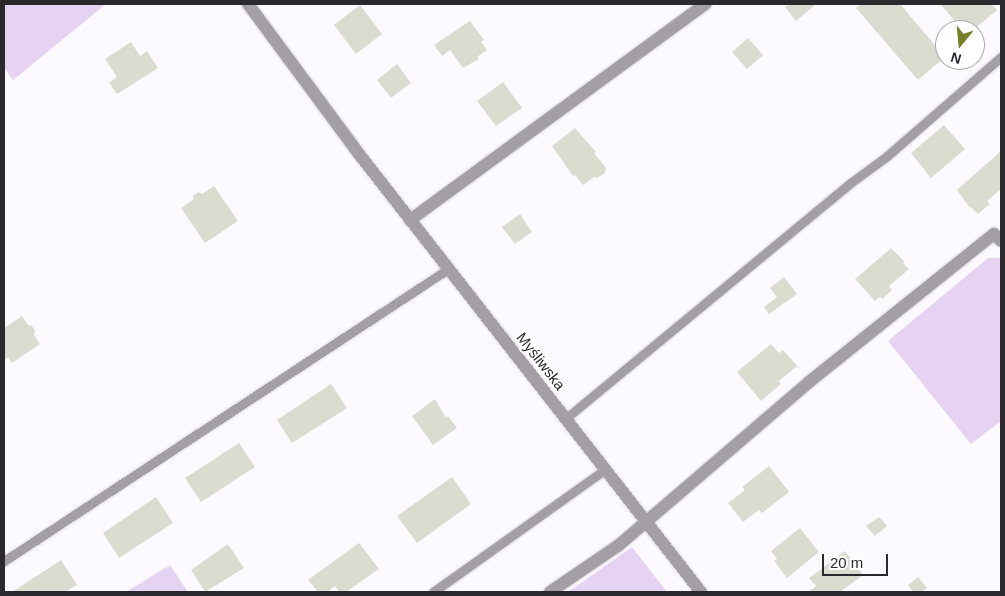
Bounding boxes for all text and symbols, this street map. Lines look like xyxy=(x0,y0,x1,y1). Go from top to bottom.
north arrow xyxy=(935,20,985,70)
text: N xyxy=(949,49,963,68)
street label: Myśliwska xyxy=(513,329,569,393)
scale bar xyxy=(825,544,891,576)
text: 20 m xyxy=(830,554,863,571)

